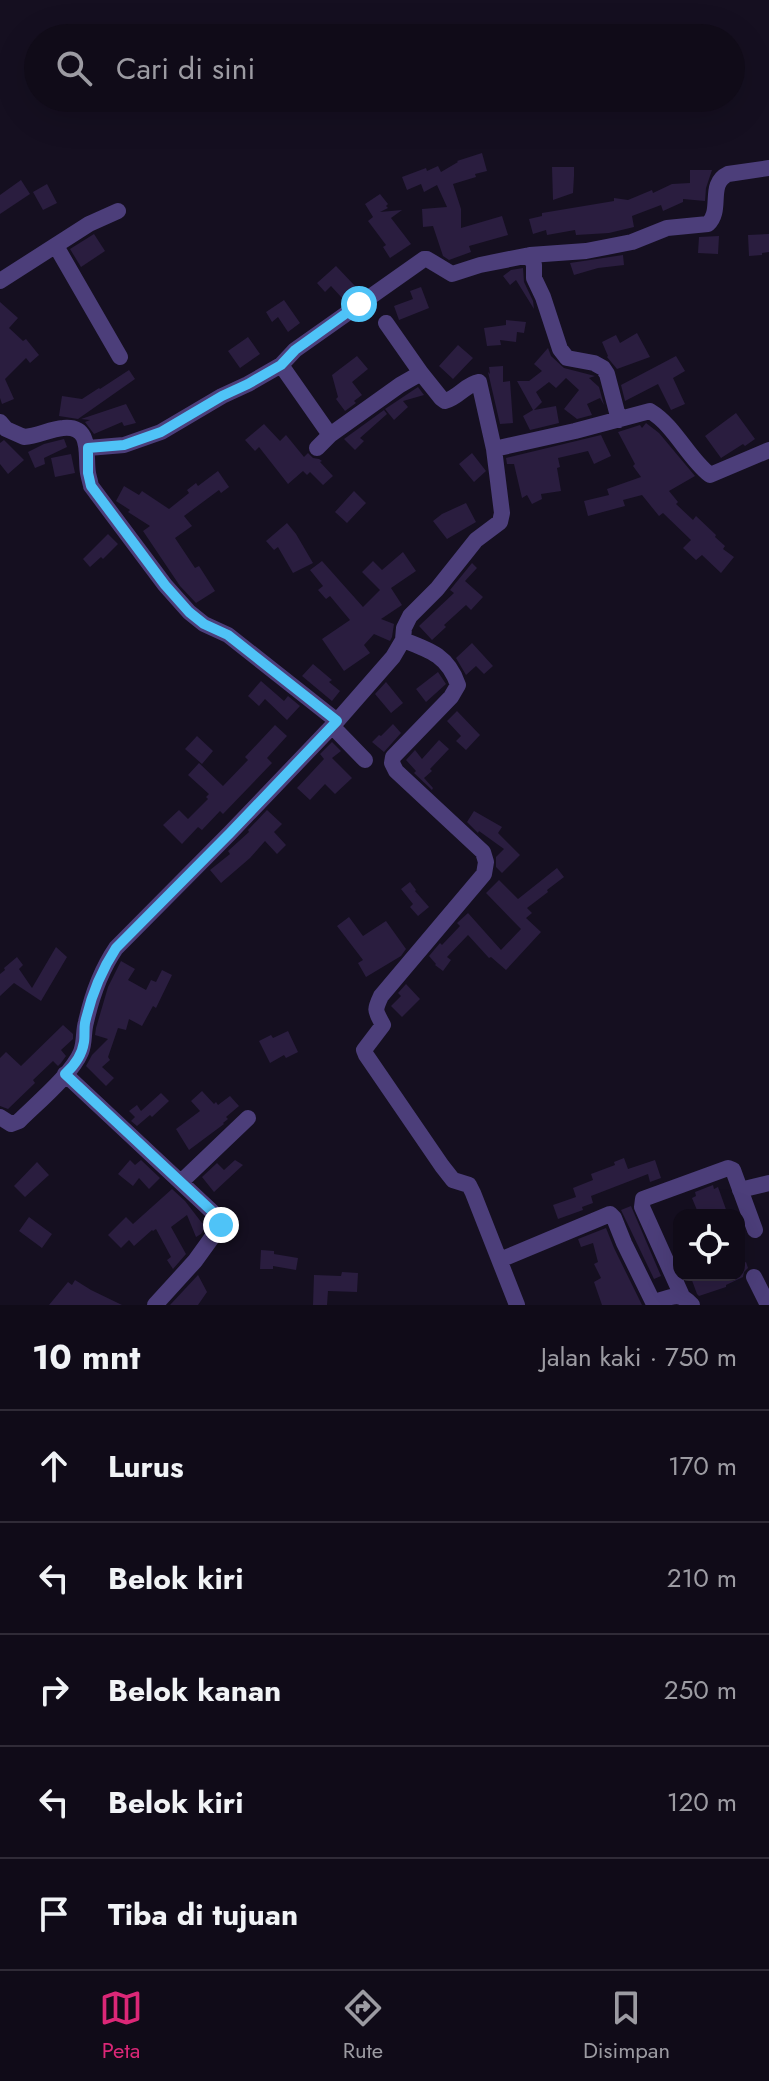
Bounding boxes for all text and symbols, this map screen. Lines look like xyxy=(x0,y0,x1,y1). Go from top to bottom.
search box xyxy=(24,24,745,112)
icon: search xyxy=(52,46,96,90)
text: Cari di sini xyxy=(116,47,255,90)
route start xyxy=(341,286,377,322)
route end xyxy=(203,1207,239,1243)
map controls xyxy=(673,1209,745,1281)
button: locate xyxy=(673,1209,745,1281)
text: 10 mnt xyxy=(32,1333,140,1382)
text: Jalan kaki · 750 m xyxy=(541,1338,737,1376)
icon: ahead xyxy=(32,1444,76,1488)
text: Lurus xyxy=(108,1445,184,1488)
text: 170 m xyxy=(668,1447,737,1485)
icon: left xyxy=(32,1556,76,1600)
text: Belok kiri xyxy=(108,1557,243,1600)
text: 210 m xyxy=(667,1559,737,1597)
icon: right xyxy=(32,1668,76,1712)
text: Belok kanan xyxy=(108,1669,281,1712)
text: 250 m xyxy=(664,1671,737,1709)
icon: left xyxy=(32,1780,76,1824)
text: Belok kiri xyxy=(108,1781,243,1824)
text: 120 m xyxy=(667,1783,737,1821)
icon: arrive xyxy=(32,1892,76,1936)
text: Tiba di tujuan xyxy=(108,1893,298,1936)
tab: Peta xyxy=(99,1986,143,2066)
tab: Rute xyxy=(341,1986,385,2066)
tab: Disimpan xyxy=(583,1986,670,2066)

